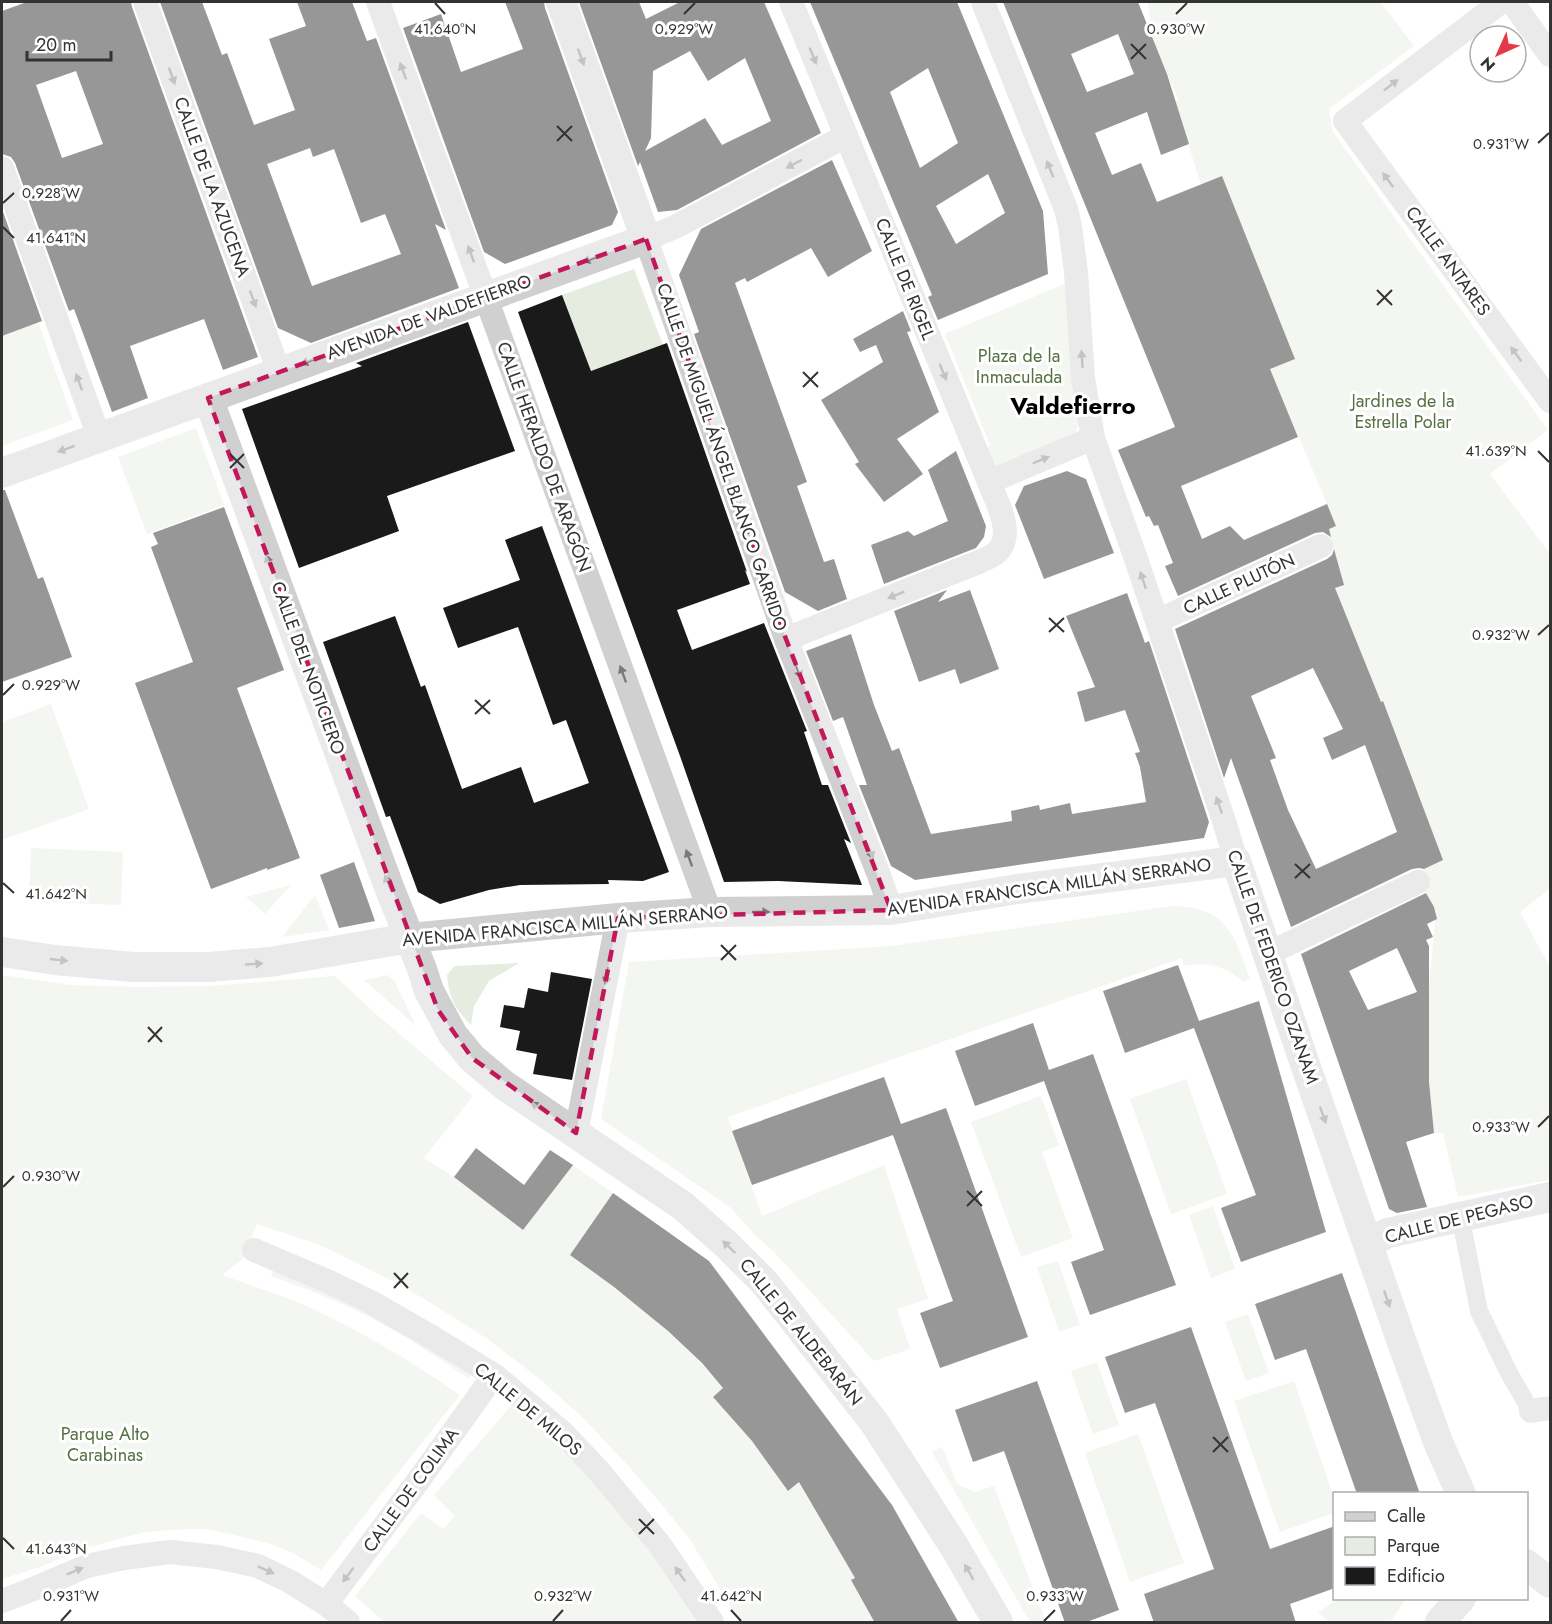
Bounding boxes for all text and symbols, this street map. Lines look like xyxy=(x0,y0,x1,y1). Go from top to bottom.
text: 41.640°N xyxy=(414,18,476,40)
text: 0.929°W xyxy=(655,18,713,40)
text: 0.930°W xyxy=(1147,18,1205,40)
scale bar xyxy=(27,24,111,62)
north arrow xyxy=(1468,24,1528,84)
text: 20 m xyxy=(36,32,76,58)
one-way arrow xyxy=(808,47,818,65)
one-way arrow xyxy=(576,48,586,66)
text: N xyxy=(1475,52,1500,77)
one-way arrow xyxy=(398,62,408,80)
one-way arrow xyxy=(168,67,178,85)
one-way arrow xyxy=(1383,79,1399,92)
street label: CALLE DE LA AZUCENA xyxy=(167,93,257,281)
text: 0.931°W xyxy=(1473,133,1529,155)
one-way arrow xyxy=(785,159,802,169)
one-way arrow xyxy=(1045,159,1055,177)
one-way arrow xyxy=(1382,172,1394,188)
text: 0.928°W xyxy=(22,182,80,204)
street label: CALLE ANTARES xyxy=(1399,201,1497,321)
street label: CALLE DE RIGEL xyxy=(869,214,941,344)
text: 41.641°N xyxy=(26,227,86,249)
one-way arrow xyxy=(465,245,475,263)
one-way arrow xyxy=(581,254,599,264)
street label: AVENIDA DE VALDEFIERRO xyxy=(323,268,535,366)
street label: CALLE DE MIGUEL ÁNGEL BLANCO GARRIDO xyxy=(650,279,794,635)
one-way arrow xyxy=(249,290,259,308)
street label: CALLE HERALDO DE ARAGÓN xyxy=(490,338,598,576)
park label: Plaza de la Inmaculada xyxy=(976,343,1062,390)
one-way arrow xyxy=(1510,346,1522,362)
one-way arrow xyxy=(1077,350,1087,369)
one-way arrow xyxy=(299,356,317,366)
one-way arrow xyxy=(939,363,948,381)
one-way arrow xyxy=(73,373,83,391)
district label: Valdefierro xyxy=(1009,388,1136,423)
park label: Jardines de la Estrella Polar xyxy=(1349,388,1455,435)
text: 41.639°N xyxy=(1465,440,1527,462)
one-way arrow xyxy=(57,445,75,455)
one-way arrow xyxy=(1032,455,1050,464)
street label: CALLE PLUTÓN xyxy=(1179,547,1299,621)
one-way arrow xyxy=(264,554,274,572)
one-way arrow xyxy=(1138,571,1148,589)
street label: CALLE DEL NOTICIERO xyxy=(265,578,351,758)
one-way arrow xyxy=(887,590,905,600)
text: 0.932°W xyxy=(1472,624,1530,646)
one-way arrow xyxy=(794,661,803,679)
one-way arrow xyxy=(618,665,628,683)
text: 0.929°W xyxy=(22,674,80,696)
one-way arrow xyxy=(1214,796,1223,814)
one-way arrow xyxy=(865,843,875,861)
street label: CALLE DE FEDERICO OZANAM xyxy=(1221,846,1325,1088)
one-way arrow xyxy=(684,848,694,866)
street label: AVENIDA FRANCISCA MILLÁN SERRANO xyxy=(885,851,1213,923)
one-way arrow xyxy=(383,874,393,892)
text: 41.642°N xyxy=(25,883,87,905)
street label: AVENIDA FRANCISCA MILLÁN SERRANO xyxy=(401,899,729,953)
one-way arrow xyxy=(752,907,771,917)
one-way arrow xyxy=(50,955,69,965)
one-way arrow xyxy=(244,959,263,968)
one-way arrow xyxy=(602,966,611,985)
one-way arrow xyxy=(530,1102,546,1113)
one-way arrow xyxy=(1318,1106,1328,1124)
text: 0.933°W xyxy=(1472,1116,1530,1138)
text: 0.930°W xyxy=(22,1165,80,1187)
street label: CALLE DE PEGASO xyxy=(1382,1188,1536,1250)
one-way arrow xyxy=(723,1240,737,1254)
street label: CALLE DE ALDEBARÁN xyxy=(733,1253,869,1411)
one-way arrow xyxy=(1383,1290,1393,1308)
street label: CALLE DE MILOS xyxy=(468,1356,588,1462)
park label: Parque Alto Carabinas xyxy=(61,1421,149,1468)
street label: CALLE DE COLIMA xyxy=(357,1422,465,1558)
legend xyxy=(1333,1492,1528,1600)
text: Calle xyxy=(1387,1503,1426,1529)
text: Parque xyxy=(1387,1533,1440,1559)
text: 41.643°N xyxy=(25,1538,87,1560)
one-way arrow xyxy=(964,1563,974,1580)
text: Edificio xyxy=(1387,1563,1445,1589)
one-way arrow xyxy=(67,1566,85,1576)
one-way arrow xyxy=(257,1566,274,1575)
one-way arrow xyxy=(674,1566,686,1582)
one-way arrow xyxy=(342,1568,354,1583)
text: 0.931°W xyxy=(43,1585,99,1607)
text: 0.932°W xyxy=(534,1585,592,1607)
text: 41.642°N xyxy=(700,1585,762,1607)
text: 0.933°W xyxy=(1026,1585,1084,1607)

